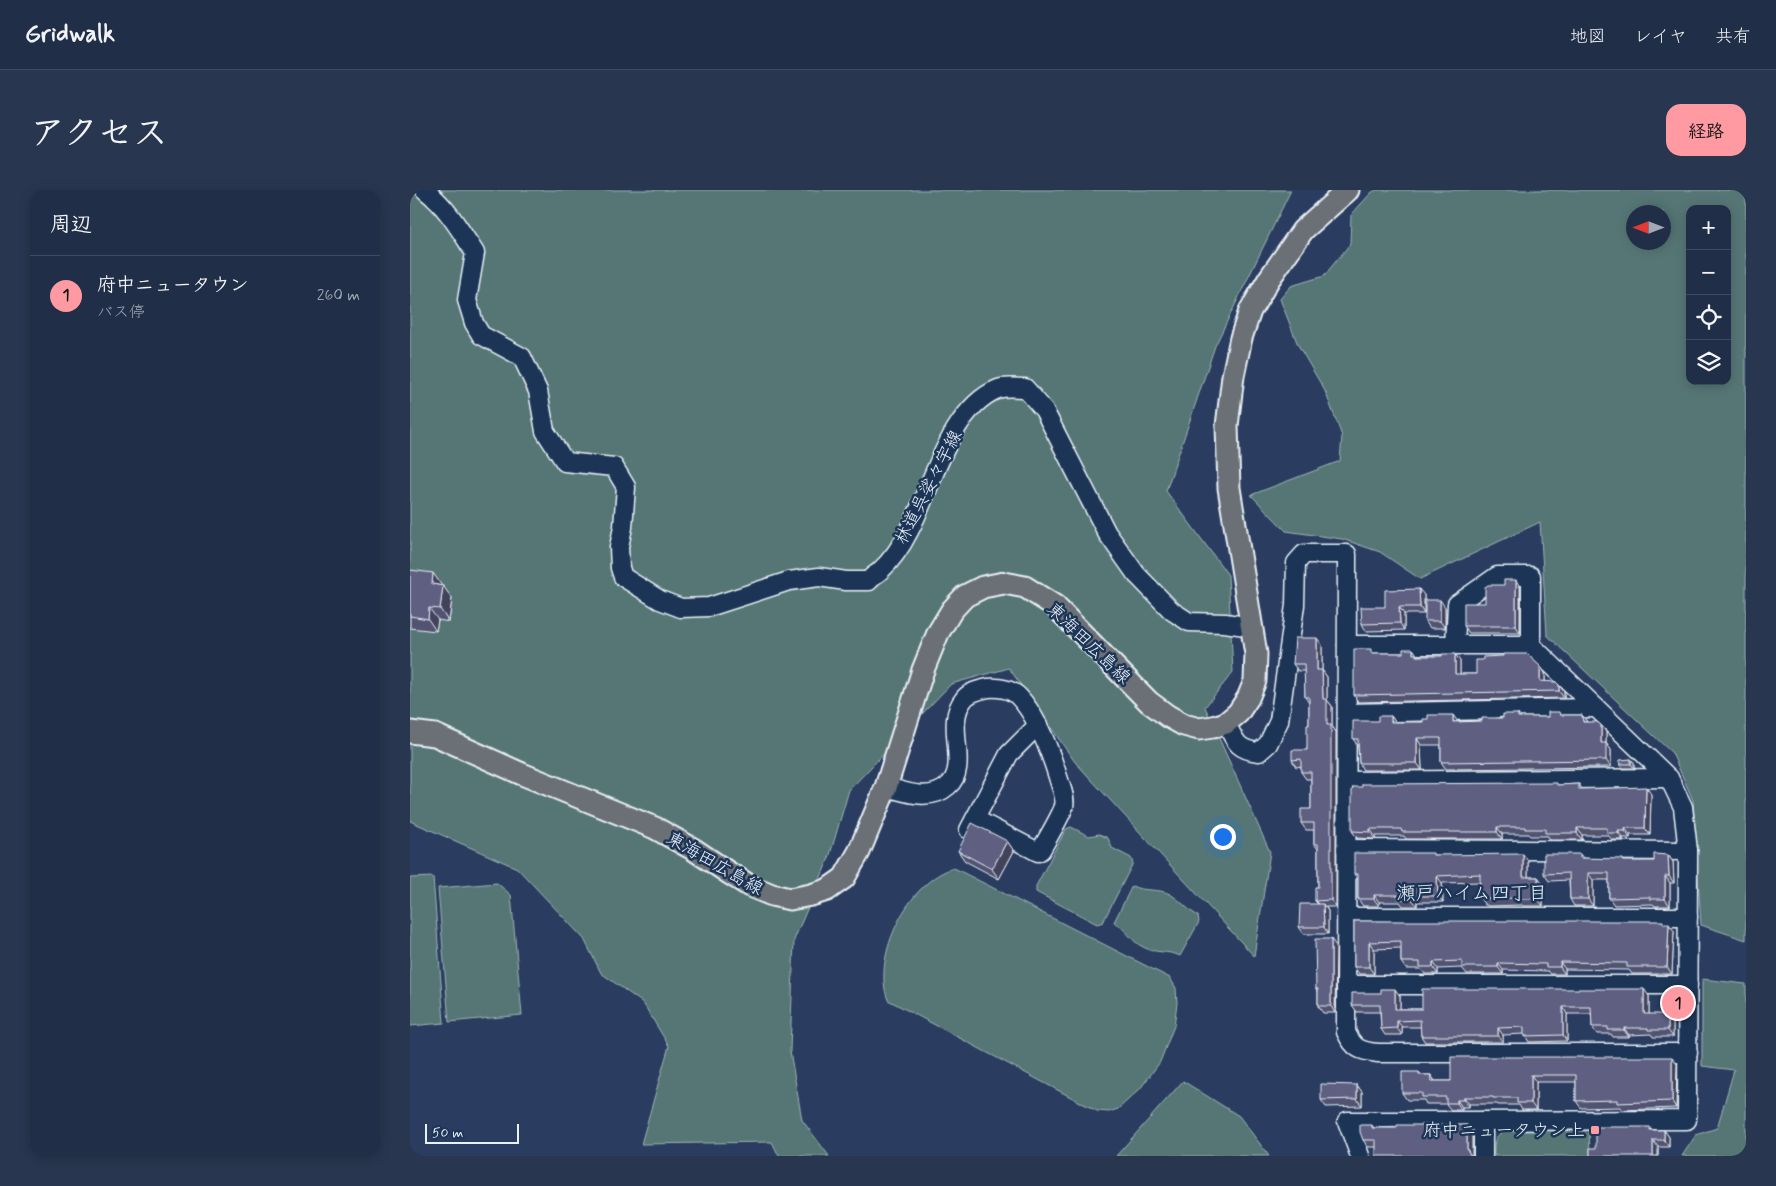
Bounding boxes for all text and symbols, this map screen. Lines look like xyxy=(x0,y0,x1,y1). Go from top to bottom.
text: Gridwalk xyxy=(25,19,115,50)
text: 地図 xyxy=(1570,25,1606,49)
text: レイヤ xyxy=(1634,25,1687,49)
text: 共有 xyxy=(1715,25,1751,49)
button: 経路 xyxy=(1666,104,1746,156)
text: アクセス xyxy=(30,111,168,157)
north arrow xyxy=(1626,205,1671,250)
map controls xyxy=(1686,205,1731,385)
button: + xyxy=(1686,205,1731,250)
text: 周辺 xyxy=(50,211,92,239)
button: − xyxy=(1686,250,1731,295)
text: 府中ニュータウン xyxy=(97,273,249,298)
text: 1 xyxy=(62,285,70,306)
text: 260 m xyxy=(317,285,360,306)
button: locate xyxy=(1686,295,1731,340)
text: バス停 xyxy=(97,302,145,323)
button: layers xyxy=(1686,340,1731,385)
street label: 林道呉娑々宇線 xyxy=(890,426,968,549)
street label: 東海田広島線 xyxy=(1041,598,1135,690)
your location xyxy=(1210,824,1236,850)
street label: 東海田広島線 xyxy=(662,826,767,901)
district label: 瀬戸ハイム四丁目 xyxy=(1396,881,1548,906)
pin: 1 xyxy=(1662,984,1694,1022)
place label: 府中ニュータウン上 xyxy=(1423,1119,1585,1143)
scale bar xyxy=(425,1121,519,1144)
text: 50 m xyxy=(432,1124,463,1142)
marker: 府中ニュータウン上 xyxy=(1589,1124,1601,1136)

